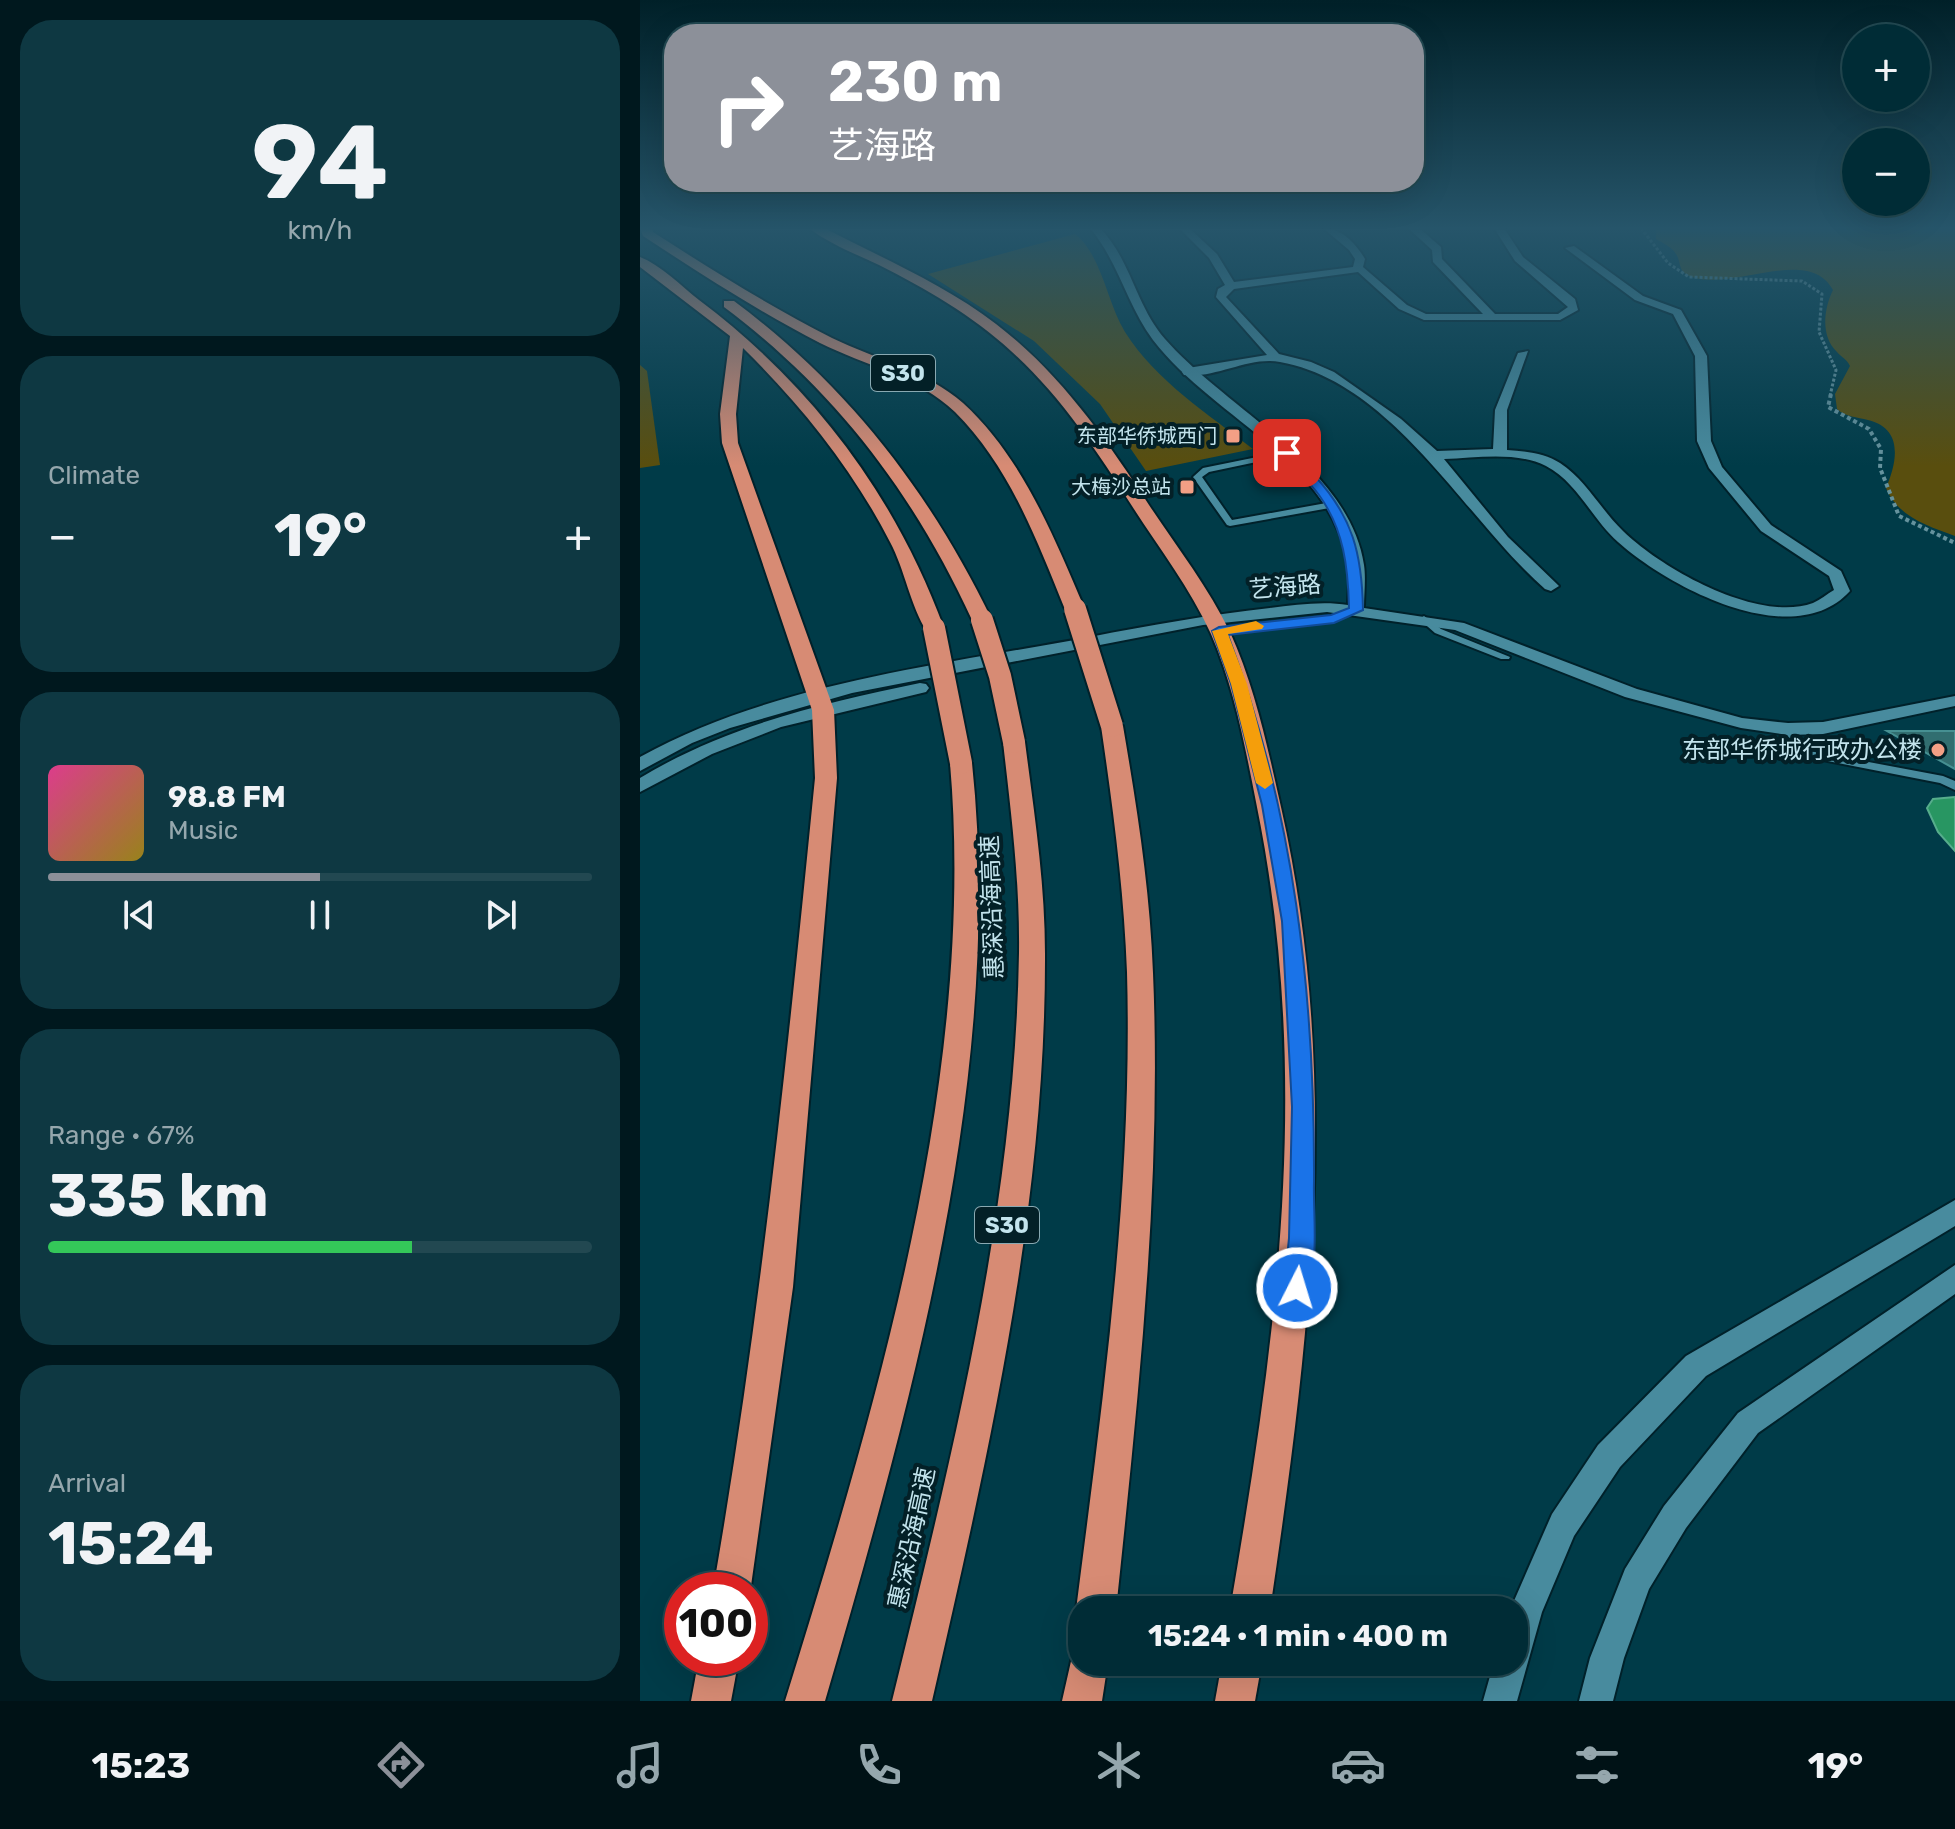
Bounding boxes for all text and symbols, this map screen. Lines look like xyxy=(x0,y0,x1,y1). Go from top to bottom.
map controls xyxy=(1842,24,1930,216)
button: + xyxy=(1842,24,1930,112)
text: 230 m xyxy=(828,49,1003,115)
icon: right xyxy=(696,56,800,160)
text: 94 xyxy=(252,101,389,224)
text: 艺海路 xyxy=(828,124,936,167)
button: − xyxy=(1842,128,1930,216)
text: km/h xyxy=(288,215,352,246)
road number: S30 xyxy=(871,355,935,391)
pin xyxy=(1253,419,1321,487)
place label: 东部华侨城西门 xyxy=(1077,424,1217,448)
marker: 东部华侨城西门 xyxy=(1224,427,1242,445)
icon: arrive xyxy=(1265,431,1309,475)
text: Climate xyxy=(48,460,140,491)
place label: 大梅沙总站 xyxy=(1071,475,1171,499)
marker: 大梅沙总站 xyxy=(1178,478,1196,496)
text: 19° xyxy=(274,500,367,571)
text: − xyxy=(48,510,77,562)
text: + xyxy=(565,510,592,562)
street label: 艺海路 xyxy=(1248,570,1322,604)
place label: 东部华侨城行政办公楼 xyxy=(1682,736,1922,764)
marker: 东部华侨城行政办公楼 xyxy=(1929,741,1947,759)
text: 98.8 FM xyxy=(168,779,286,815)
text: Music xyxy=(168,815,238,846)
street label: 惠深沿海高速 xyxy=(975,835,1009,979)
icon: previous xyxy=(117,893,161,937)
icon: pause xyxy=(298,893,342,937)
icon: next xyxy=(479,893,523,937)
text: Range · 67% xyxy=(48,1120,195,1151)
text: 335 km xyxy=(48,1160,269,1231)
road number: S30 xyxy=(975,1207,1039,1243)
position arrow xyxy=(1255,1246,1339,1330)
street label: 惠深沿海高速 xyxy=(883,1465,941,1611)
text: Arrival xyxy=(48,1468,126,1499)
text: 15:24 xyxy=(48,1508,214,1579)
speed limit sign: 100 xyxy=(664,1572,768,1676)
text: 15:24 · 1 min · 400 m xyxy=(1148,1618,1448,1654)
icon: directions xyxy=(373,1737,429,1793)
icon: music xyxy=(612,1737,668,1793)
icon: phone xyxy=(851,1737,907,1793)
icon: climate xyxy=(1091,1737,1147,1793)
icon: car xyxy=(1330,1737,1386,1793)
icon: filters xyxy=(1569,1737,1625,1793)
text: 15:23 xyxy=(92,1744,190,1787)
text: 19° xyxy=(1808,1744,1863,1787)

